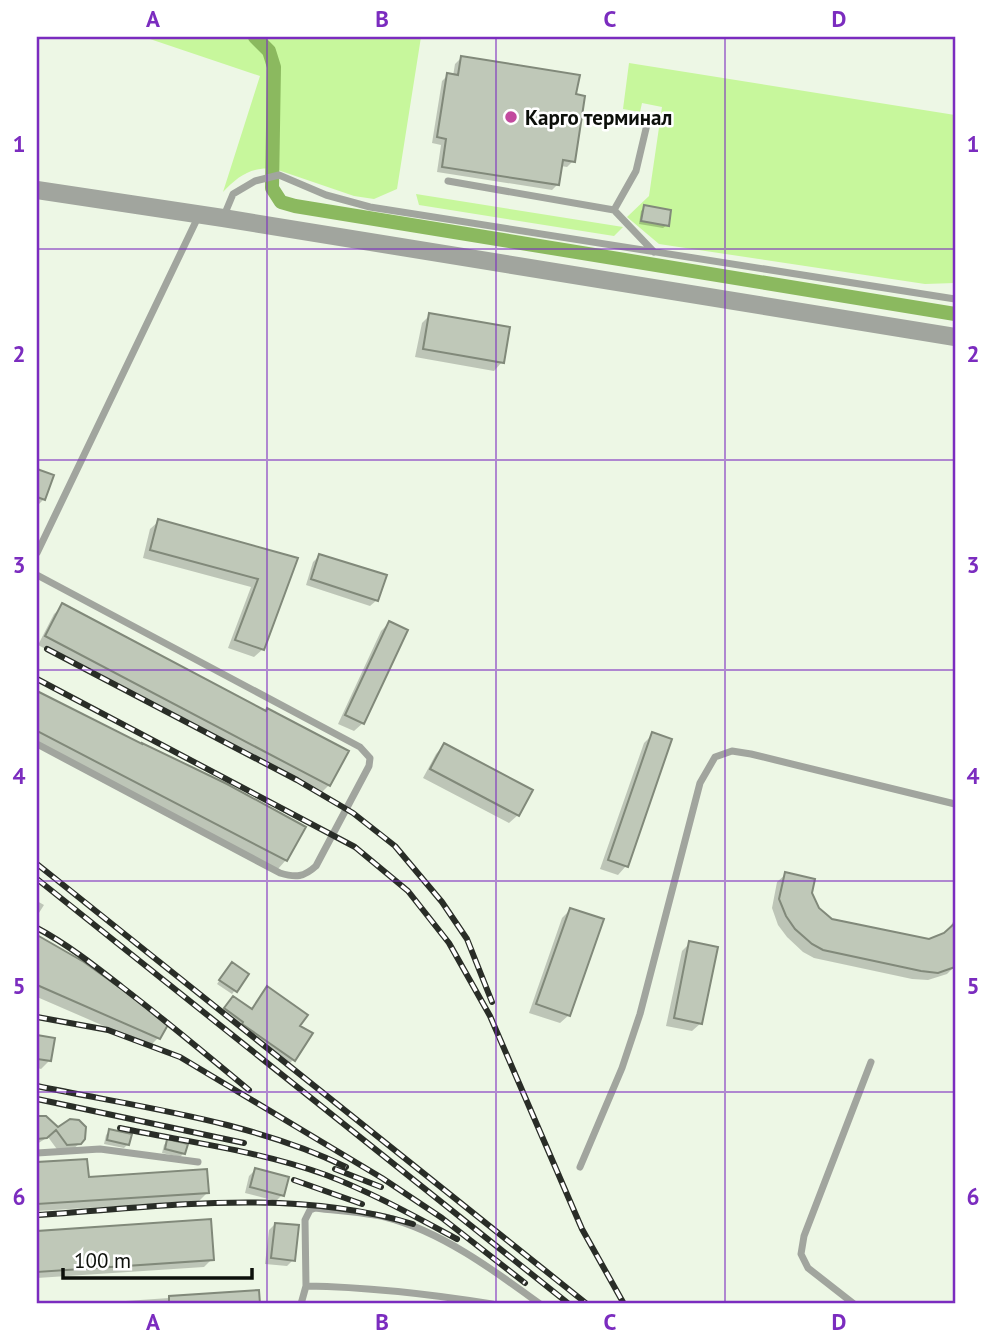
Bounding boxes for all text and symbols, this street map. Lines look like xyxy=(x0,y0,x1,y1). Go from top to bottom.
text: A xyxy=(146,4,160,33)
text: B xyxy=(375,4,389,33)
text: C xyxy=(604,4,617,33)
text: D xyxy=(832,4,846,33)
place label: Карго терминал xyxy=(525,104,672,131)
marker: Карго терминал xyxy=(503,109,519,125)
text: 1 xyxy=(12,129,26,158)
text: 1 xyxy=(966,129,980,158)
text: 2 xyxy=(12,339,26,368)
text: 2 xyxy=(966,339,980,368)
text: 3 xyxy=(12,550,26,579)
text: 3 xyxy=(966,550,980,579)
text: 4 xyxy=(12,761,26,790)
text: 4 xyxy=(966,761,980,790)
text: 5 xyxy=(12,971,26,1000)
text: 5 xyxy=(966,971,980,1000)
text: 6 xyxy=(12,1182,26,1211)
text: 6 xyxy=(966,1182,980,1211)
scale bar xyxy=(63,1236,252,1280)
text: 100 m xyxy=(74,1247,131,1274)
text: A xyxy=(146,1307,160,1336)
text: B xyxy=(375,1307,389,1336)
text: C xyxy=(604,1307,617,1336)
text: D xyxy=(832,1307,846,1336)

